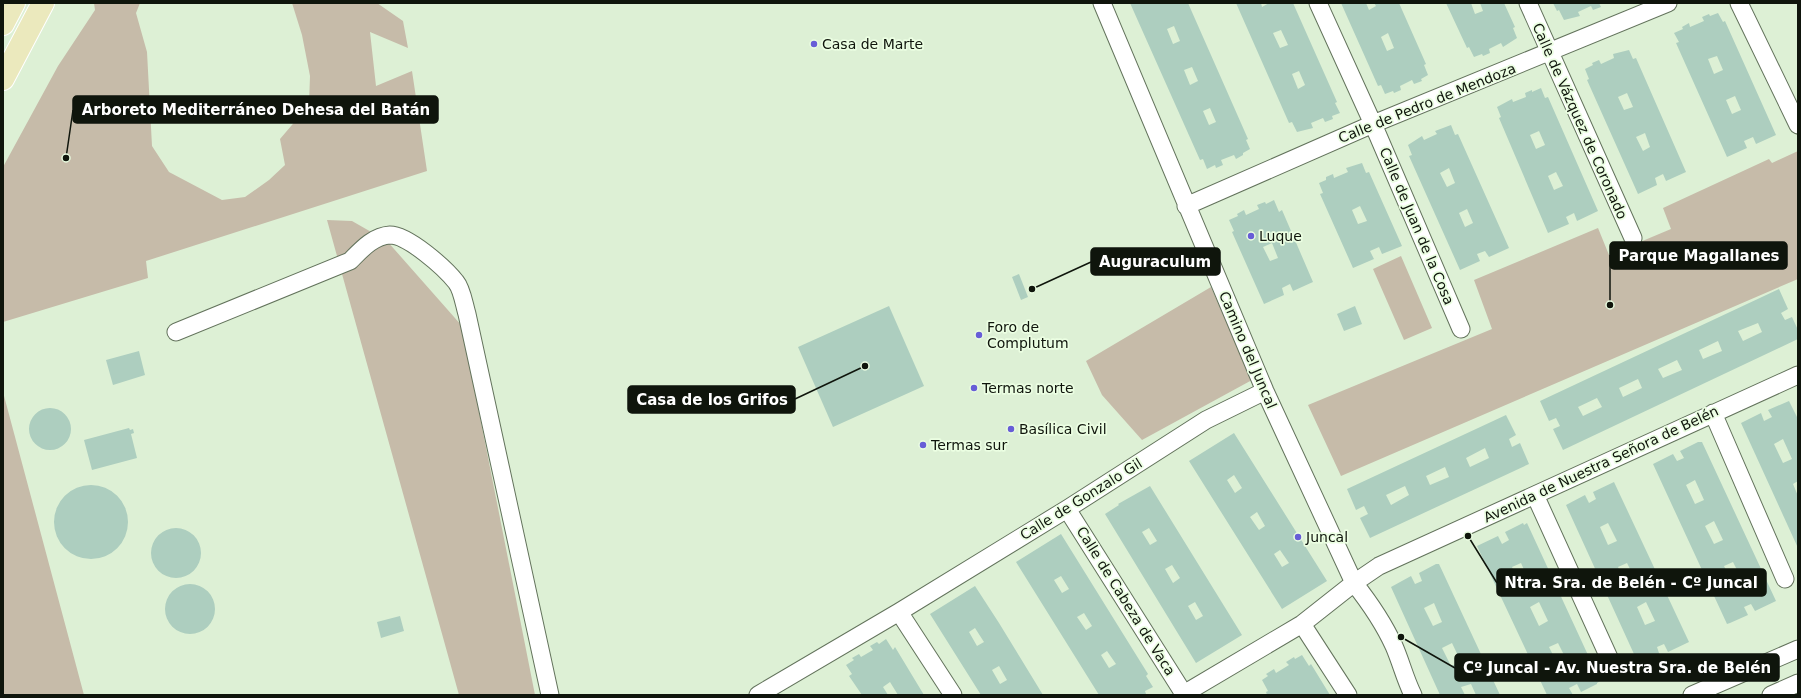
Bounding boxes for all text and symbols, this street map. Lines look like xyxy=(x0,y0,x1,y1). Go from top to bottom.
street label: Calle de Vázquez de Coronado xyxy=(1529,20,1631,222)
place label: Casa de Marte xyxy=(822,36,923,52)
marker: Casa de Marte xyxy=(809,39,819,49)
street label: Calle de Pedro de Mendoza xyxy=(1336,60,1518,146)
callout: Arboreto Mediterráneo Dehesa del Batán xyxy=(73,96,438,123)
text: Arboreto Mediterráneo Dehesa del Batán xyxy=(82,101,430,119)
street label: Calle de Juan de la Cosa xyxy=(1377,145,1457,307)
place label: Luque xyxy=(1259,228,1302,244)
marker: Luque xyxy=(1246,231,1256,241)
callout: Parque Magallanes xyxy=(1610,242,1787,269)
text: Parque Magallanes xyxy=(1618,247,1780,265)
callout: Auguraculum xyxy=(1091,248,1220,275)
text: Auguraculum xyxy=(1099,253,1211,271)
street label: Camino del Juncal xyxy=(1216,289,1280,411)
place label: Foro de Complutum xyxy=(987,319,1069,351)
marker: Foro de Complutum xyxy=(974,330,984,340)
place label: Termas norte xyxy=(981,380,1074,396)
marker: Termas norte xyxy=(969,383,979,393)
callout: Casa de los Grifos xyxy=(628,386,795,413)
text: Casa de los Grifos xyxy=(636,391,788,409)
street label: Avenida de Nuestra Señora de Belén xyxy=(1481,402,1721,526)
place label: Basílica Civil xyxy=(1019,421,1107,437)
marker: Basílica Civil xyxy=(1006,424,1016,434)
place label: Termas sur xyxy=(930,437,1007,453)
marker: Termas sur xyxy=(918,440,928,450)
street label: Calle de Gonzalo Gil xyxy=(1017,455,1145,543)
street label: Calle de Cabeza de Vaca xyxy=(1073,524,1179,678)
place label: Juncal xyxy=(1305,529,1348,545)
marker: Juncal xyxy=(1293,532,1303,542)
callout: Ntra. Sra. de Belén - Cº Juncal xyxy=(1497,569,1766,596)
text: Ntra. Sra. de Belén - Cº Juncal xyxy=(1504,574,1758,592)
callout: Cº Juncal - Av. Nuestra Sra. de Belén xyxy=(1455,654,1779,681)
text: Cº Juncal - Av. Nuestra Sra. de Belén xyxy=(1463,659,1771,677)

